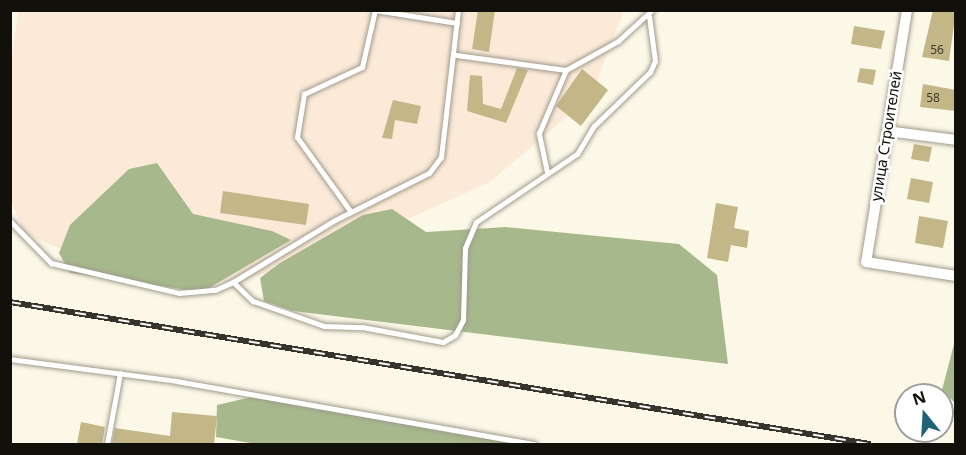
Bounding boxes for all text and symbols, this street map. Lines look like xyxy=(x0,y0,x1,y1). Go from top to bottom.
house number: 56 xyxy=(930,43,944,57)
street label: улица Строителей xyxy=(867,69,905,203)
house number: 58 xyxy=(926,91,940,105)
north arrow xyxy=(894,383,954,443)
text: N xyxy=(909,385,929,410)

